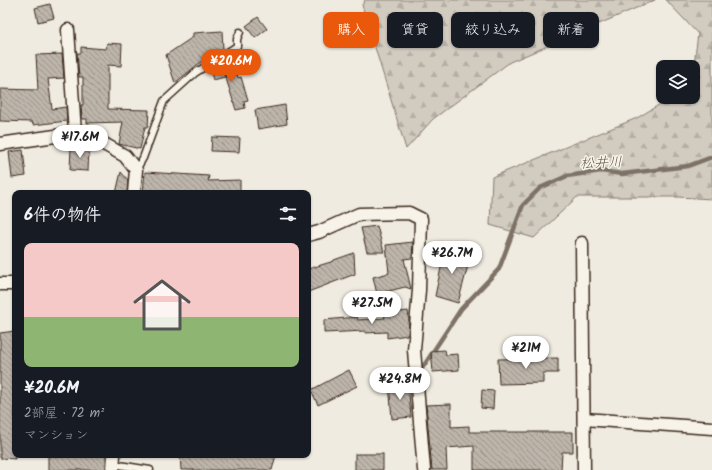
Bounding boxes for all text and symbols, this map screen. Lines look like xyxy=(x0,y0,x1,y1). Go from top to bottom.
chip: 購入 xyxy=(323,12,379,48)
chip: 賃貸 xyxy=(387,12,443,48)
chip: 絞り込み xyxy=(451,12,535,48)
chip: 新着 xyxy=(543,12,599,48)
pin: ¥20.6M xyxy=(198,49,264,83)
text: ¥20.6M xyxy=(210,51,252,72)
map controls xyxy=(656,60,700,104)
button: layers xyxy=(656,60,700,104)
pin: ¥17.6M xyxy=(47,125,113,159)
text: ¥17.6M xyxy=(61,127,99,148)
water label: 松井川 xyxy=(580,151,622,175)
text: 6件の物件 xyxy=(24,202,101,229)
icon: filters xyxy=(277,203,299,225)
pin: ¥26.7M xyxy=(419,241,485,275)
text: ¥26.7M xyxy=(431,243,473,264)
icon: home xyxy=(126,269,198,341)
pin: ¥27.5M xyxy=(339,291,405,325)
text: ¥27.5M xyxy=(351,293,393,314)
pin: ¥21M xyxy=(502,336,550,370)
text: ¥21M xyxy=(511,338,541,359)
pin: ¥24.8M xyxy=(367,367,433,401)
text: ¥24.8M xyxy=(378,369,422,390)
text: ¥20.6M xyxy=(24,375,79,402)
text: 2部屋 · 72 m² xyxy=(24,403,104,424)
text: マンション xyxy=(24,425,88,446)

